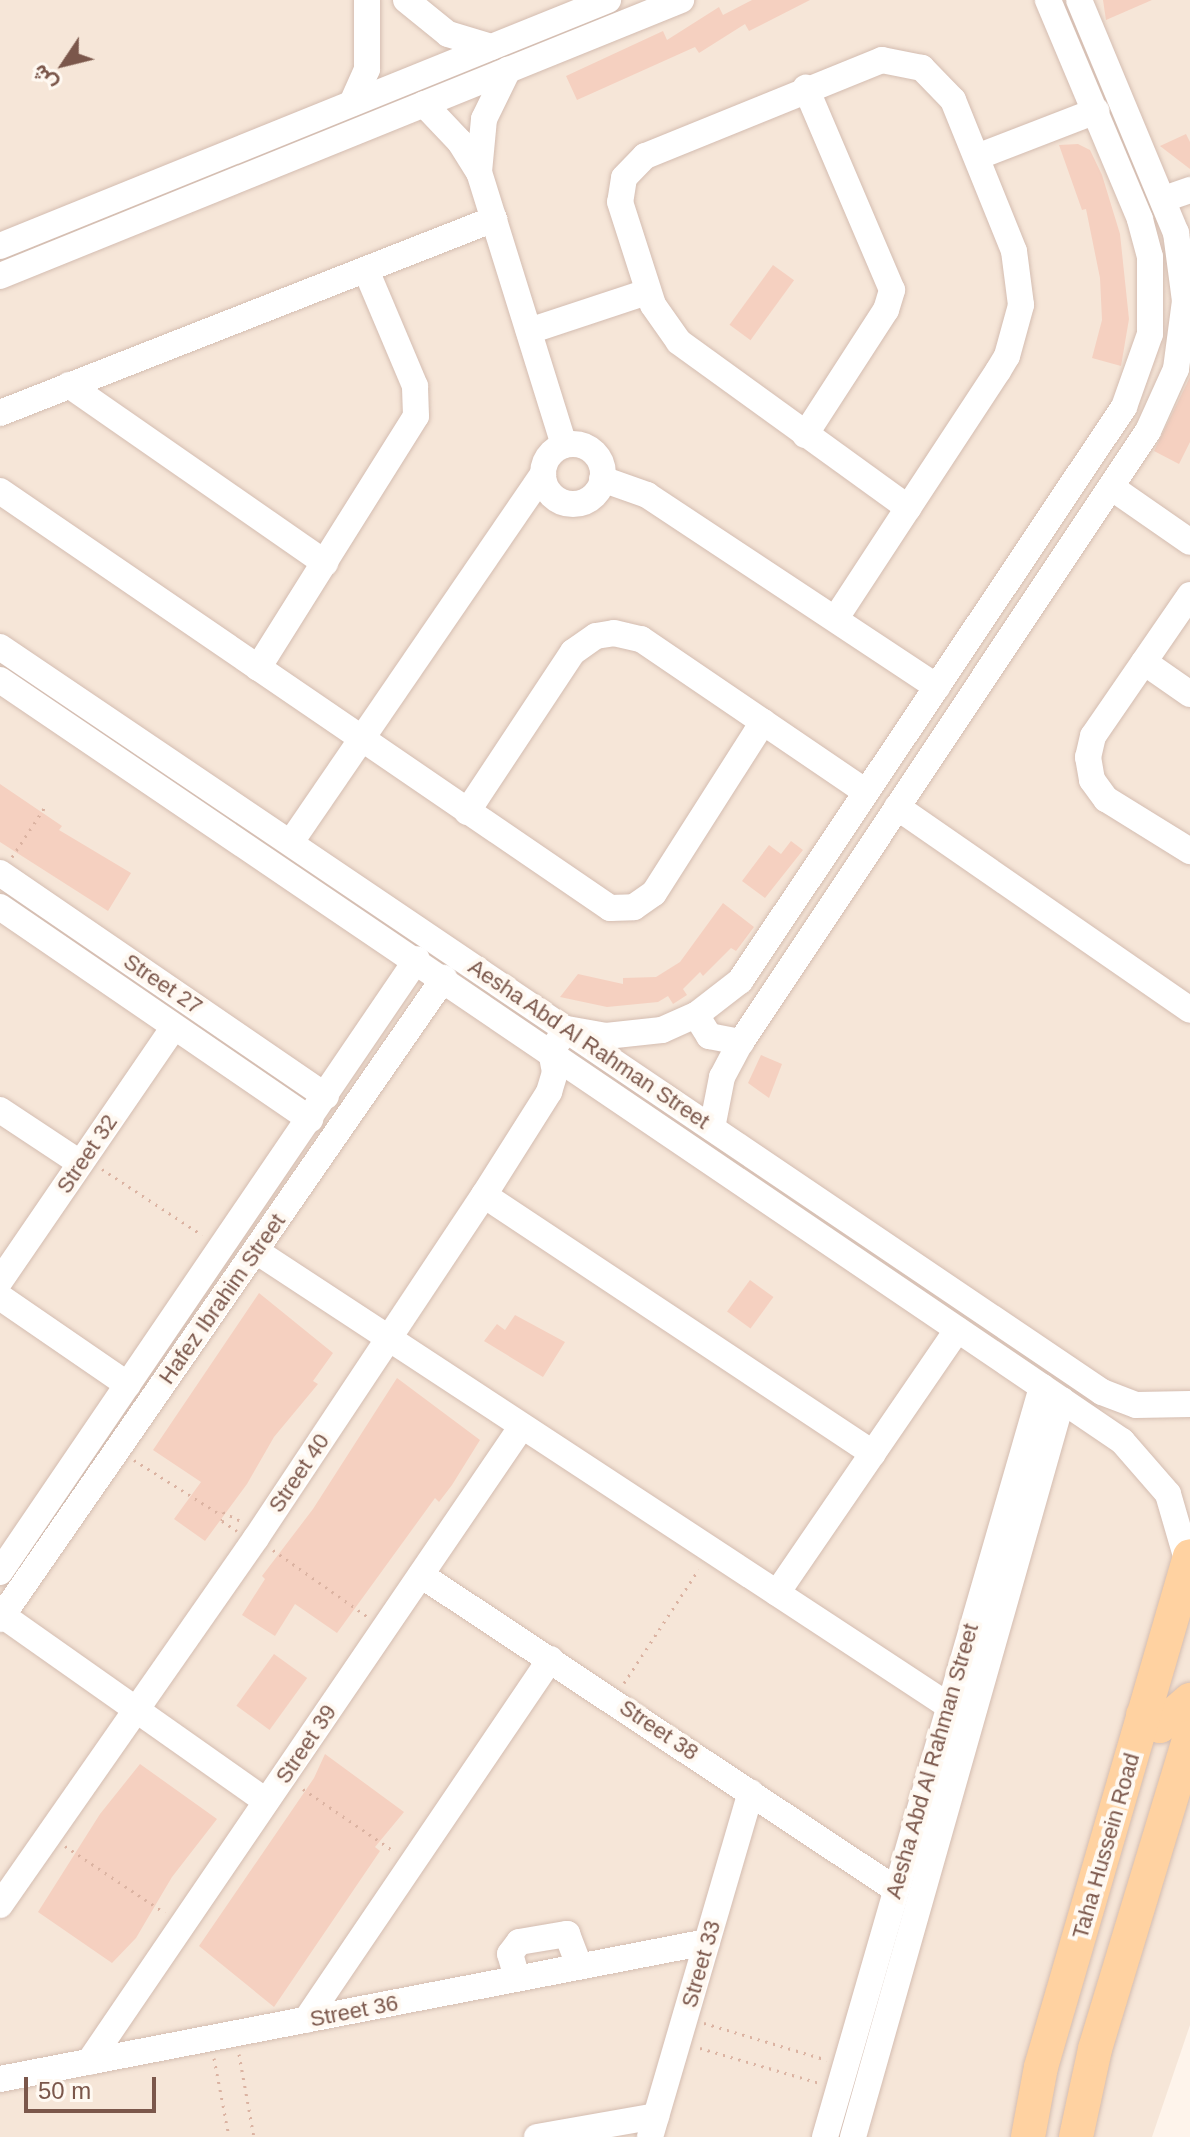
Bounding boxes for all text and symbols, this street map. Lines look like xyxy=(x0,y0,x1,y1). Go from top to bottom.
north arrow xyxy=(24,24,104,104)
text: ش xyxy=(26,60,62,96)
street label: Street 27 xyxy=(119,948,207,1020)
street label: Aesha Abd Al Rahman Street xyxy=(462,953,716,1135)
street label: Street 32 xyxy=(51,1110,123,1198)
street label: Hafez Ibrahim Street xyxy=(153,1209,291,1389)
street label: Street 40 xyxy=(263,1429,335,1517)
street label: Aesha Abd Al Rahman Street xyxy=(880,1619,984,1903)
street label: Street 38 xyxy=(615,1694,703,1766)
street label: Street 39 xyxy=(270,1700,342,1788)
street label: Taha Hussein Road xyxy=(1067,1750,1145,1942)
street label: Street 33 xyxy=(676,1917,726,2011)
street label: Street 36 xyxy=(308,1990,400,2032)
scale bar xyxy=(28,2061,160,2111)
text: 50 m xyxy=(38,2077,91,2104)

